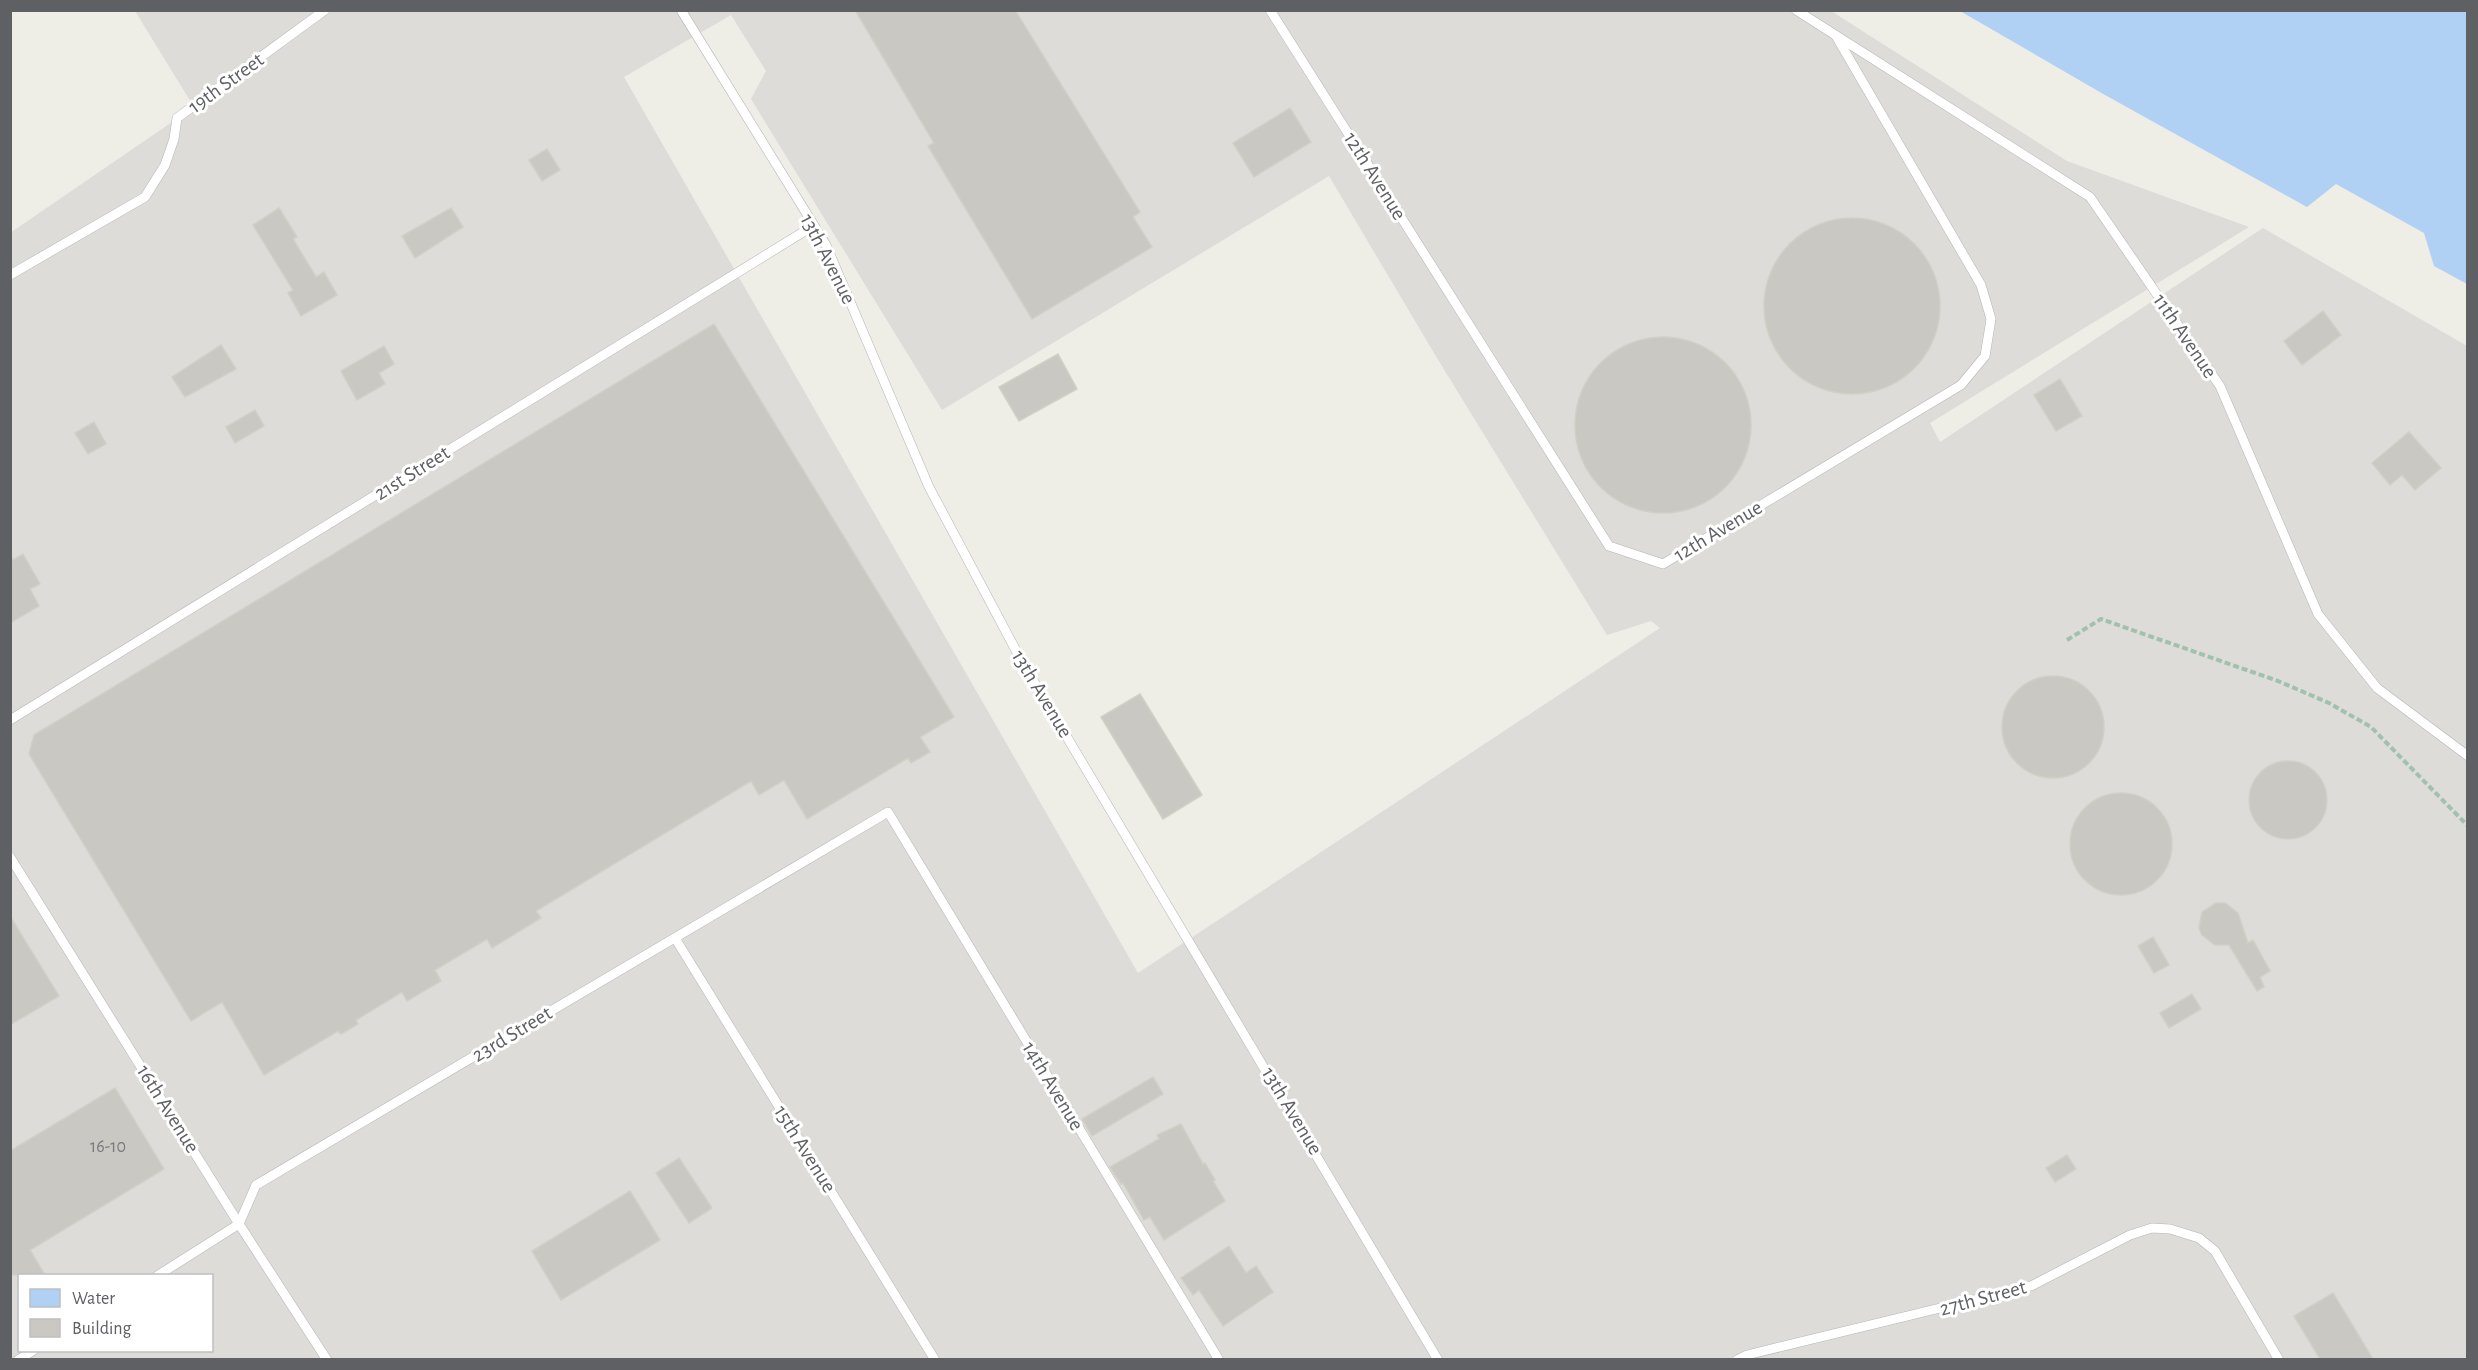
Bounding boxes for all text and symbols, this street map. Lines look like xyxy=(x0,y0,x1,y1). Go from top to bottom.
street label: 19th Street xyxy=(184,49,268,117)
street label: 12th Avenue xyxy=(1340,128,1410,224)
street label: 13th Avenue xyxy=(796,210,860,308)
street label: 11th Avenue xyxy=(2149,290,2221,382)
street label: 21st Street xyxy=(371,442,453,504)
street label: 12th Avenue xyxy=(1670,496,1766,566)
street label: 13th Avenue xyxy=(1008,647,1076,741)
street label: 23rd Street xyxy=(469,1002,556,1066)
street label: 14th Avenue xyxy=(1018,1038,1088,1134)
street label: 16th Avenue xyxy=(133,1061,203,1157)
street label: 13th Avenue xyxy=(1258,1064,1326,1158)
street label: 15th Avenue xyxy=(770,1102,840,1196)
house number: 16-10 xyxy=(90,1138,126,1156)
legend xyxy=(18,1274,213,1352)
street label: 27th Street xyxy=(1937,1276,2029,1320)
text: Water xyxy=(72,1290,115,1308)
text: Building xyxy=(72,1320,132,1338)

